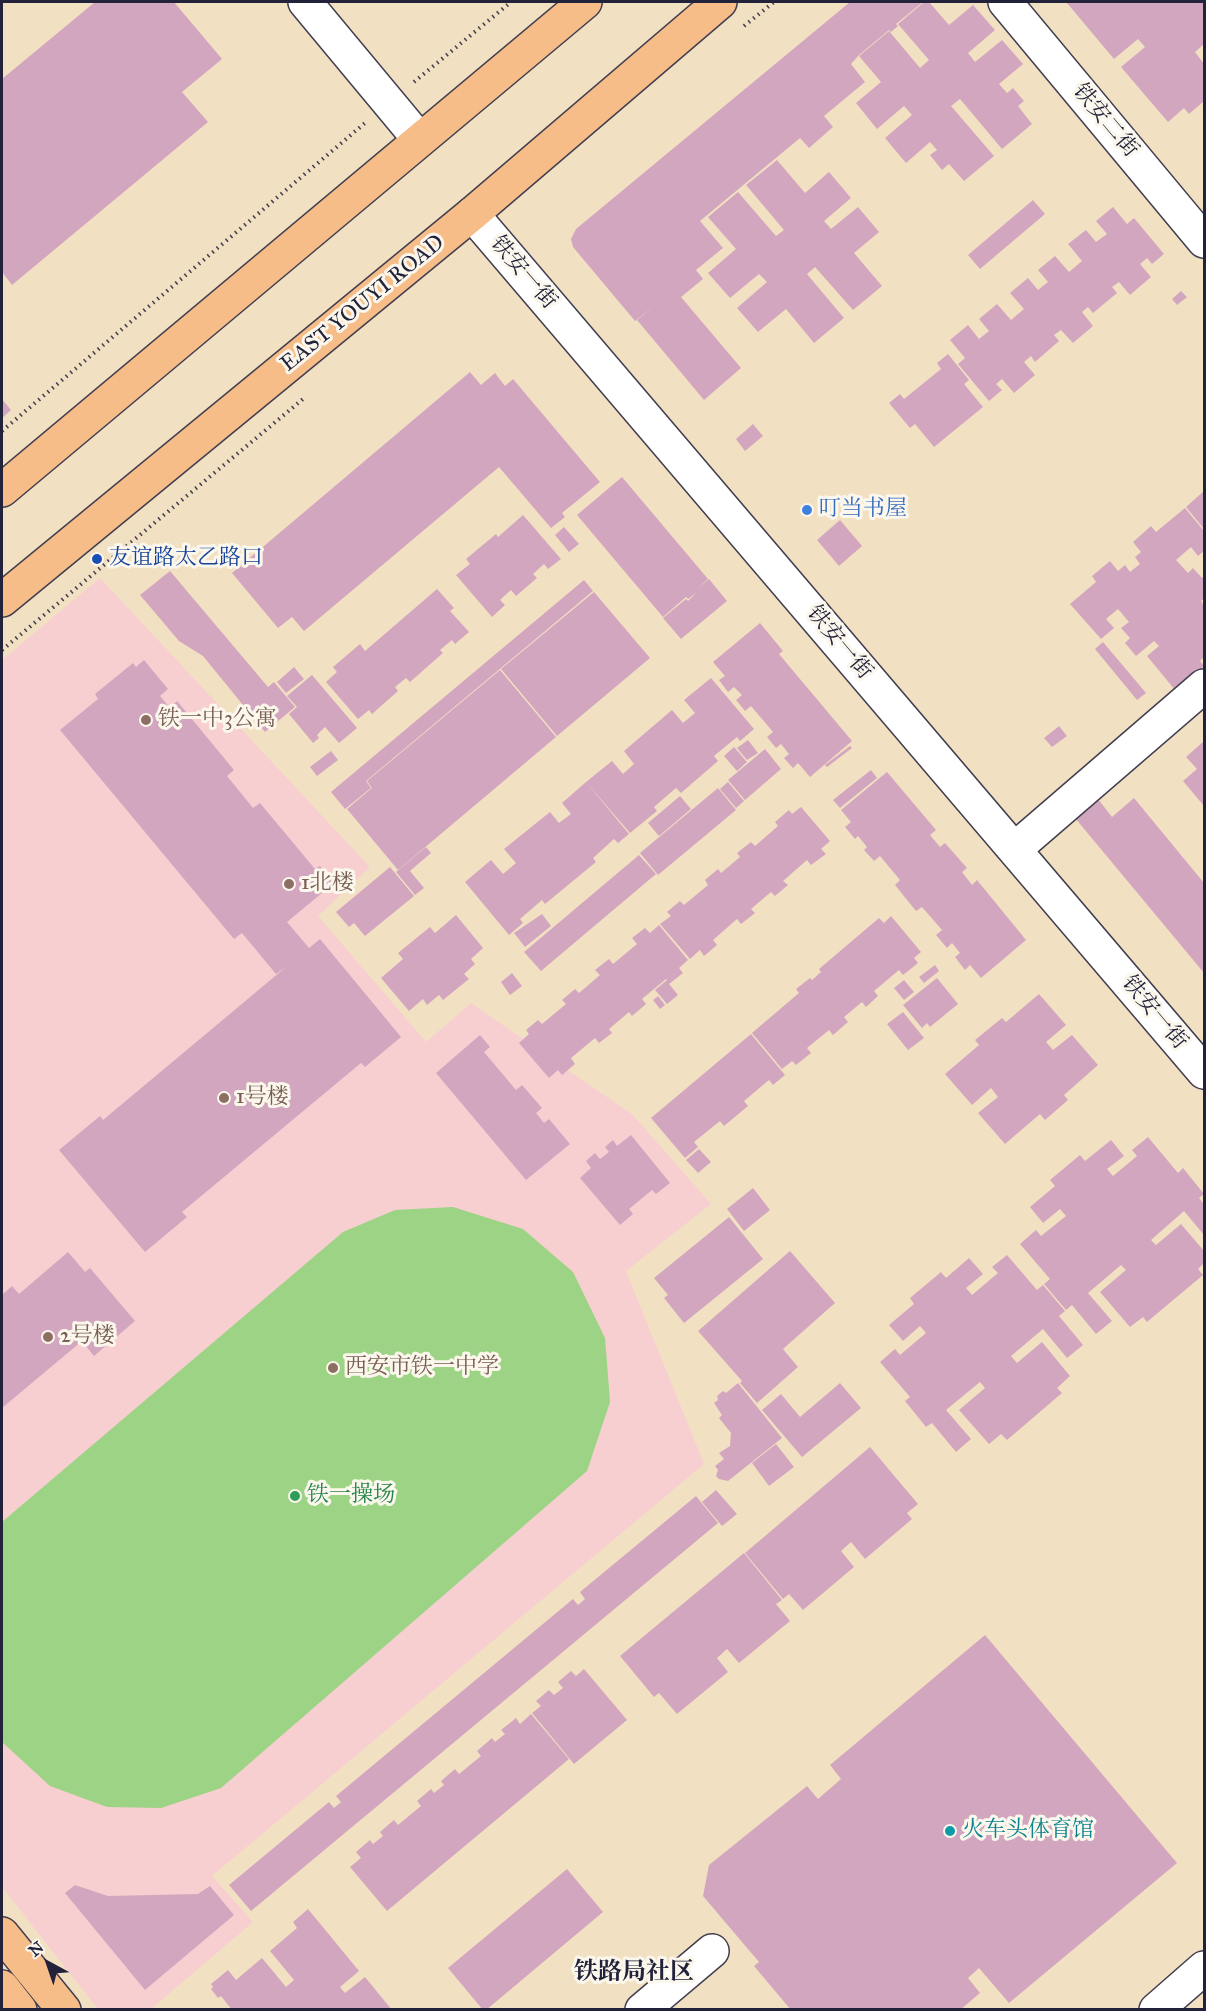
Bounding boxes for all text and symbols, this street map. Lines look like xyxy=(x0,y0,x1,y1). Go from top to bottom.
street label: 铁安二街 xyxy=(1067,79,1143,163)
street label: EAST YOUYI ROAD xyxy=(276,230,450,378)
street label: 铁安一街 xyxy=(484,231,562,315)
place label: 叮当书屋 xyxy=(819,497,907,523)
marker: 叮当书屋 xyxy=(800,503,814,517)
place label: 友谊路太乙路口 xyxy=(109,546,263,572)
marker: 友谊路太乙路口 xyxy=(90,552,104,566)
street label: 铁安一街 xyxy=(801,601,877,685)
place label: 铁一中3公寓 xyxy=(158,707,277,733)
marker: 铁一中3公寓 xyxy=(139,713,153,727)
place label: 1北楼 xyxy=(301,871,354,897)
marker: 1北楼 xyxy=(282,877,296,891)
street label: 铁安一街 xyxy=(1116,971,1192,1055)
place label: 1号楼 xyxy=(236,1085,289,1111)
marker: 1号楼 xyxy=(217,1091,231,1105)
place label: 2号楼 xyxy=(60,1324,115,1350)
marker: 2号楼 xyxy=(41,1330,55,1344)
place label: 西安市铁一中学 xyxy=(345,1355,499,1381)
marker: 西安市铁一中学 xyxy=(326,1361,340,1375)
place label: 铁一操场 xyxy=(307,1483,395,1509)
marker: 铁一操场 xyxy=(288,1489,302,1503)
place label: 火车头体育馆 xyxy=(962,1818,1094,1844)
marker: 火车头体育馆 xyxy=(943,1824,957,1838)
north arrow xyxy=(18,1933,78,1993)
text: N xyxy=(25,1937,47,1960)
district label: 铁路局社区 xyxy=(574,1959,694,1987)

